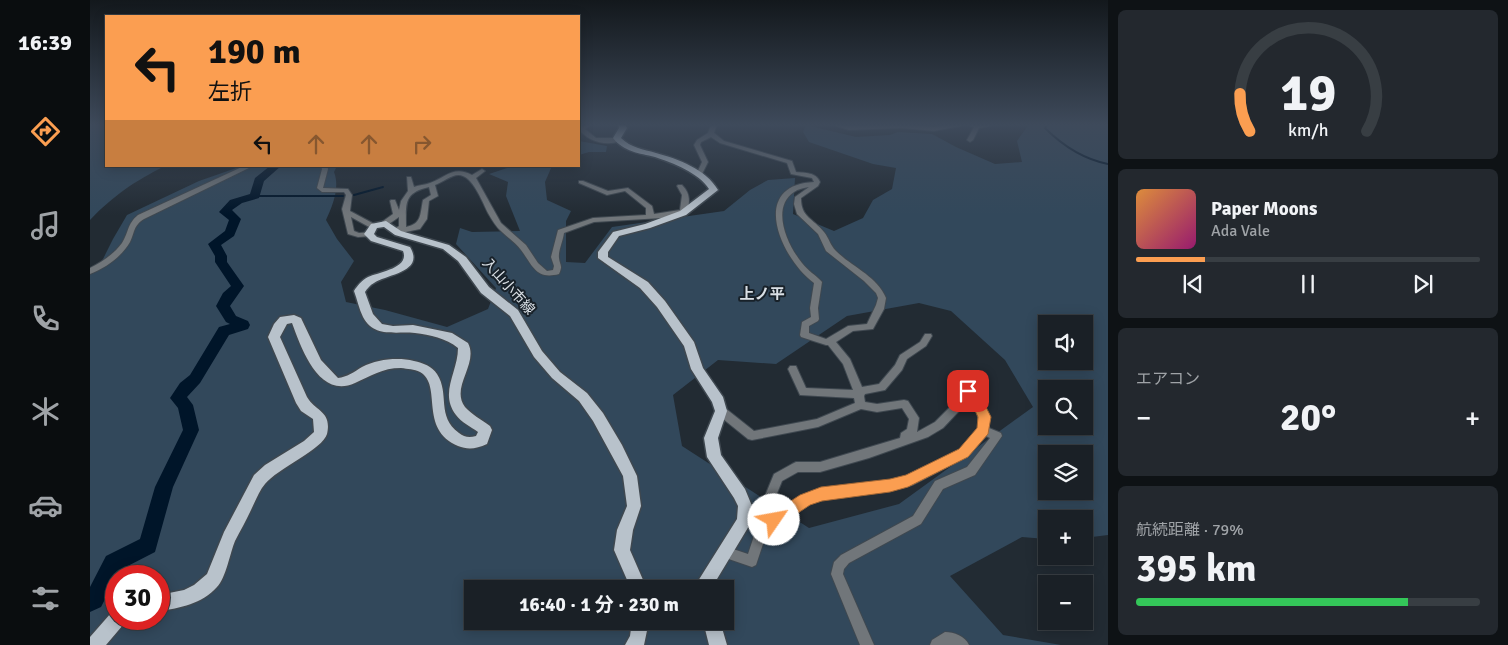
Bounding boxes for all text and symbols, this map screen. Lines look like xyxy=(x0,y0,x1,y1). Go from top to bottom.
text: 16:39 xyxy=(18,29,72,56)
text: 190 m xyxy=(208,30,301,73)
icon: left xyxy=(125,35,190,100)
text: 19 xyxy=(1280,61,1336,125)
text: 左折 xyxy=(208,78,252,105)
icon: directions xyxy=(28,114,63,149)
text: km/h xyxy=(1288,119,1328,141)
icon: left xyxy=(249,130,277,158)
icon: ahead xyxy=(302,130,330,158)
icon: ahead xyxy=(355,130,383,158)
icon: right xyxy=(408,130,436,158)
text: Paper Moons xyxy=(1211,197,1317,221)
icon: music xyxy=(28,208,63,243)
text: Ada Vale xyxy=(1211,221,1270,241)
street label: 入山小市線 xyxy=(479,255,538,318)
icon: previous xyxy=(1179,270,1207,298)
icon: pause xyxy=(1294,270,1322,298)
icon: next xyxy=(1409,270,1437,298)
district label: 上ノ平 xyxy=(739,285,785,303)
icon: phone xyxy=(28,301,63,336)
map controls xyxy=(1038,315,1093,630)
button: sound xyxy=(1038,315,1093,370)
text: エアコン xyxy=(1136,369,1200,389)
pin xyxy=(947,370,989,412)
icon: arrive xyxy=(954,377,982,405)
button: search xyxy=(1038,380,1093,435)
icon: climate xyxy=(28,394,63,429)
text: 20° xyxy=(1280,394,1336,441)
text: − xyxy=(1136,401,1151,435)
text: + xyxy=(1465,401,1480,435)
button: layers xyxy=(1038,445,1093,500)
icon: car xyxy=(28,488,63,523)
position arrow xyxy=(747,493,799,545)
button: + xyxy=(1038,510,1093,565)
text: 航続距離 · 79% xyxy=(1136,520,1244,540)
text: 395 km xyxy=(1136,545,1257,592)
speed limit sign: 30 xyxy=(105,565,170,630)
button: − xyxy=(1038,575,1093,630)
icon: filters xyxy=(28,581,63,616)
text: 16:40 · 1 分 · 230 m xyxy=(519,593,679,617)

